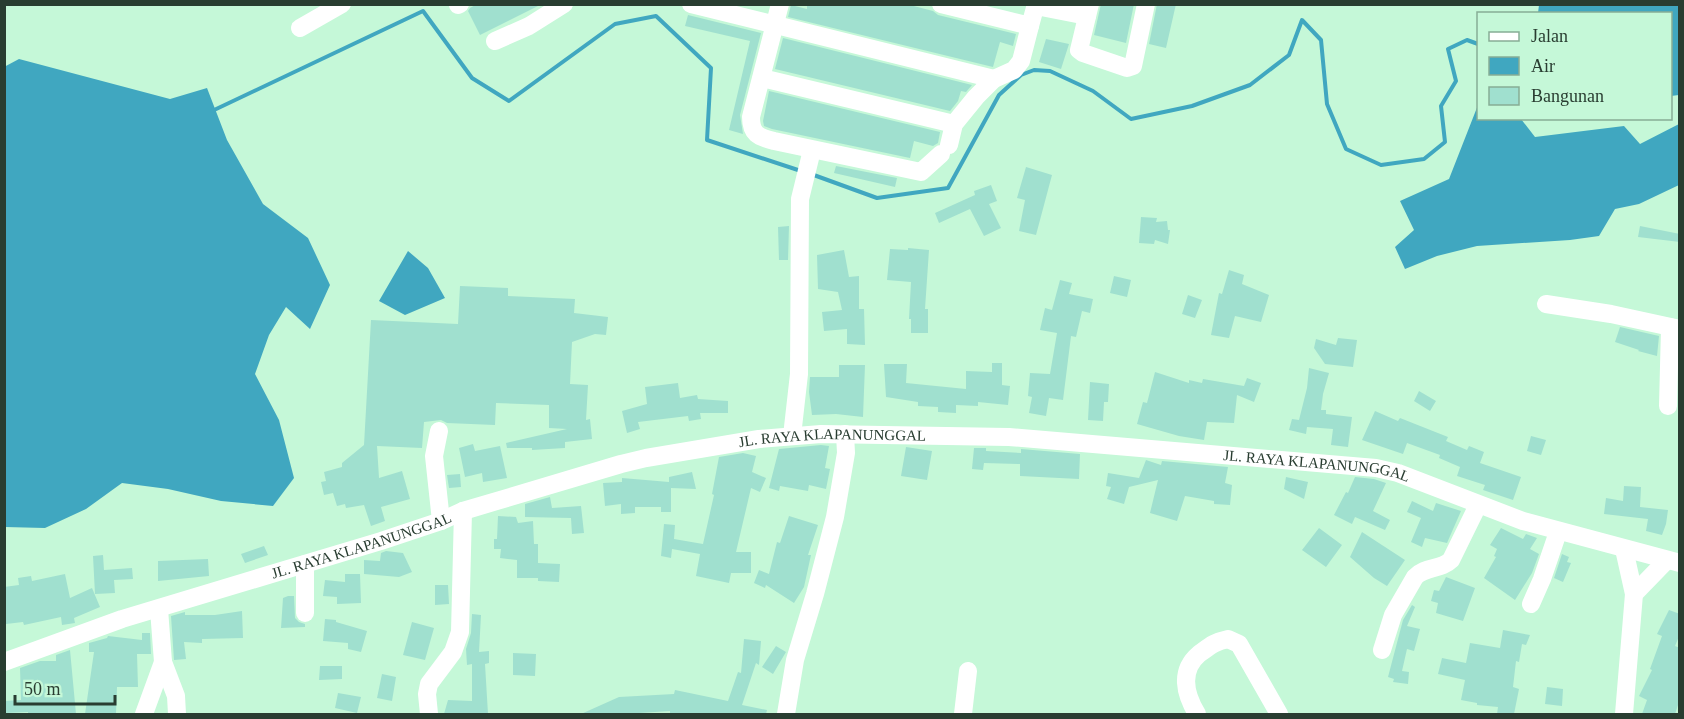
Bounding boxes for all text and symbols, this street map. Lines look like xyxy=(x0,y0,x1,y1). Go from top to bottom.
legend xyxy=(1477,12,1672,120)
text: Jalan xyxy=(1531,26,1568,46)
text: Air xyxy=(1531,56,1555,76)
text: Bangunan xyxy=(1531,86,1604,106)
street label: JL. RAYA KLAPANUNGGAL xyxy=(737,426,926,450)
street label: JL. RAYA KLAPANUNGGAL xyxy=(1223,447,1412,485)
street label: JL. RAYA KLAPANUNGGAL xyxy=(270,509,454,582)
scale bar xyxy=(15,668,116,706)
text: 50 m xyxy=(24,679,61,699)

